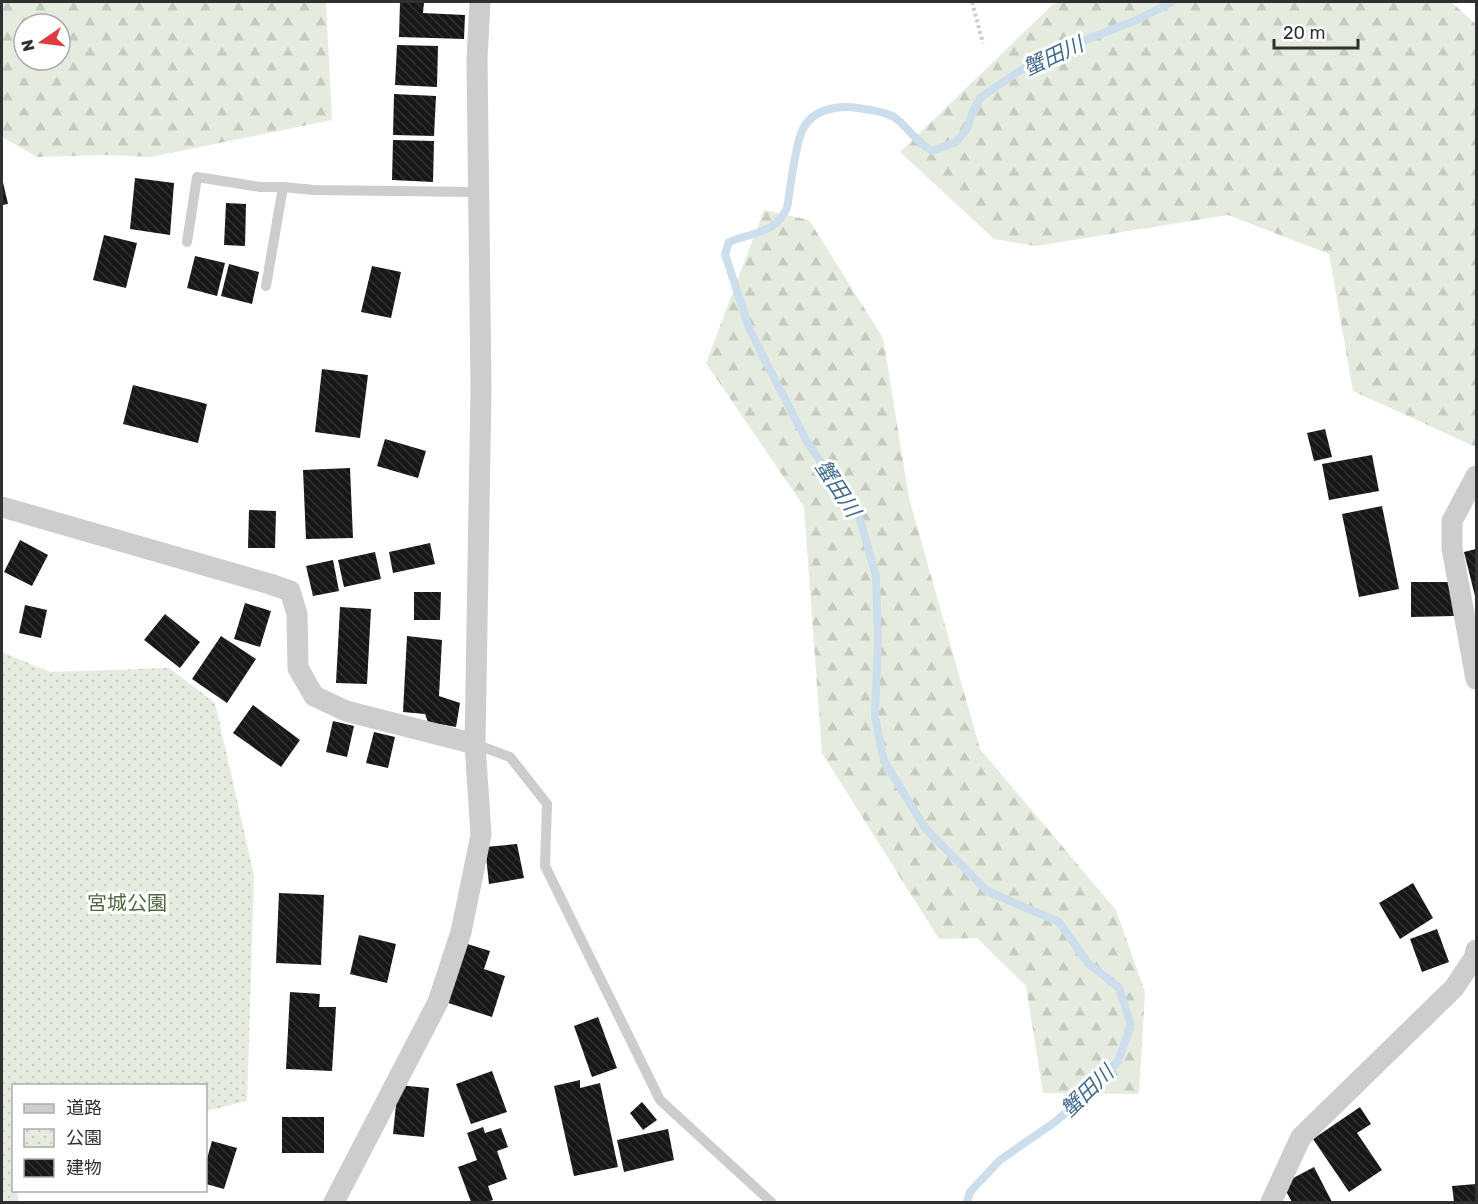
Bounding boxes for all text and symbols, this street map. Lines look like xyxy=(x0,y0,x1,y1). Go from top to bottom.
north arrow xyxy=(12,12,72,72)
scale bar xyxy=(1274,12,1358,50)
text: 20 m xyxy=(1283,22,1325,44)
water label: 蟹田川 xyxy=(1019,31,1089,81)
text: N xyxy=(17,38,39,53)
water label: 蟹田川 xyxy=(810,455,867,523)
park label: 宮城公園 xyxy=(87,891,167,915)
water label: 蟹田川 xyxy=(1056,1059,1120,1122)
legend xyxy=(12,1084,207,1192)
text: 道路 xyxy=(66,1097,102,1119)
text: 公園 xyxy=(66,1127,102,1149)
text: 建物 xyxy=(66,1157,102,1179)

